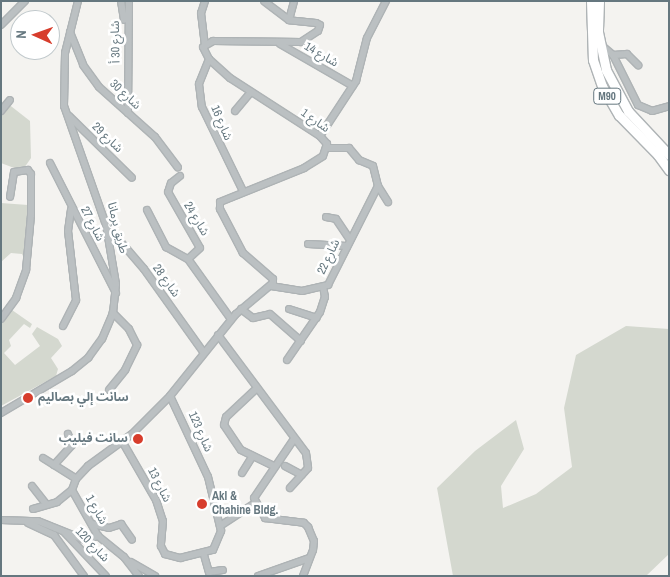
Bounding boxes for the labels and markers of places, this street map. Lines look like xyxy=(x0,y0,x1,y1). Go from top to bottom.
place label: سانت إلي بصاليم xyxy=(38,391,129,405)
marker: سانت إلي بصاليم xyxy=(22,392,34,404)
place label: سانت فيليب xyxy=(59,432,128,446)
marker: سانت فيليب xyxy=(132,433,144,445)
place label: Akl & Chahine Bldg. xyxy=(212,490,278,518)
marker: Akl & Chahine Bldg. xyxy=(196,498,208,510)

